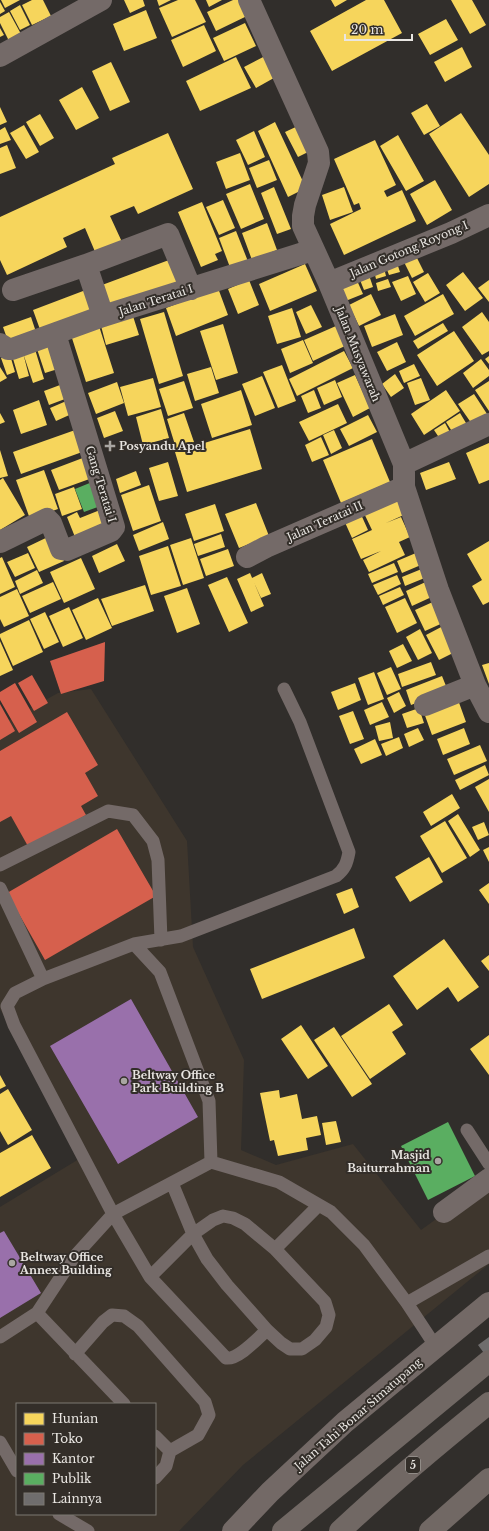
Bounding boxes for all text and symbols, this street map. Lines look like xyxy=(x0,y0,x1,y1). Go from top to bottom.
scale bar xyxy=(345,16,412,42)
text: 20 m xyxy=(351,22,383,37)
street label: Jalan Gotong Royong I xyxy=(346,218,471,281)
street label: Jalan Teratai I xyxy=(115,281,195,319)
street label: Jalan Musyawarah xyxy=(332,302,384,404)
place label: Posyandu Apel xyxy=(119,439,205,453)
marker: Posyandu Apel xyxy=(104,440,116,452)
street label: Gang Teratai I xyxy=(83,444,119,524)
street label: Jalan Teratai II xyxy=(283,498,366,545)
place label: Beltway Office Park Building B xyxy=(132,1068,224,1095)
marker: Beltway Office Park Building B xyxy=(119,1076,129,1086)
place label: Masjid Baiturrahman xyxy=(347,1148,430,1175)
marker: Masjid Baiturrahman xyxy=(433,1156,443,1166)
place label: Beltway Office Annex Building xyxy=(19,1250,112,1277)
marker: Beltway Office Annex Building xyxy=(7,1258,17,1268)
street label: Jalan Tahi Bonar Simatupang xyxy=(290,1355,425,1474)
legend xyxy=(16,1403,156,1515)
text: Hunian xyxy=(52,1411,98,1426)
text: Toko xyxy=(52,1431,83,1446)
text: Kantor xyxy=(52,1451,95,1466)
road number: 5 xyxy=(406,1457,420,1473)
text: Publik xyxy=(52,1471,92,1486)
text: Lainnya xyxy=(52,1491,102,1506)

